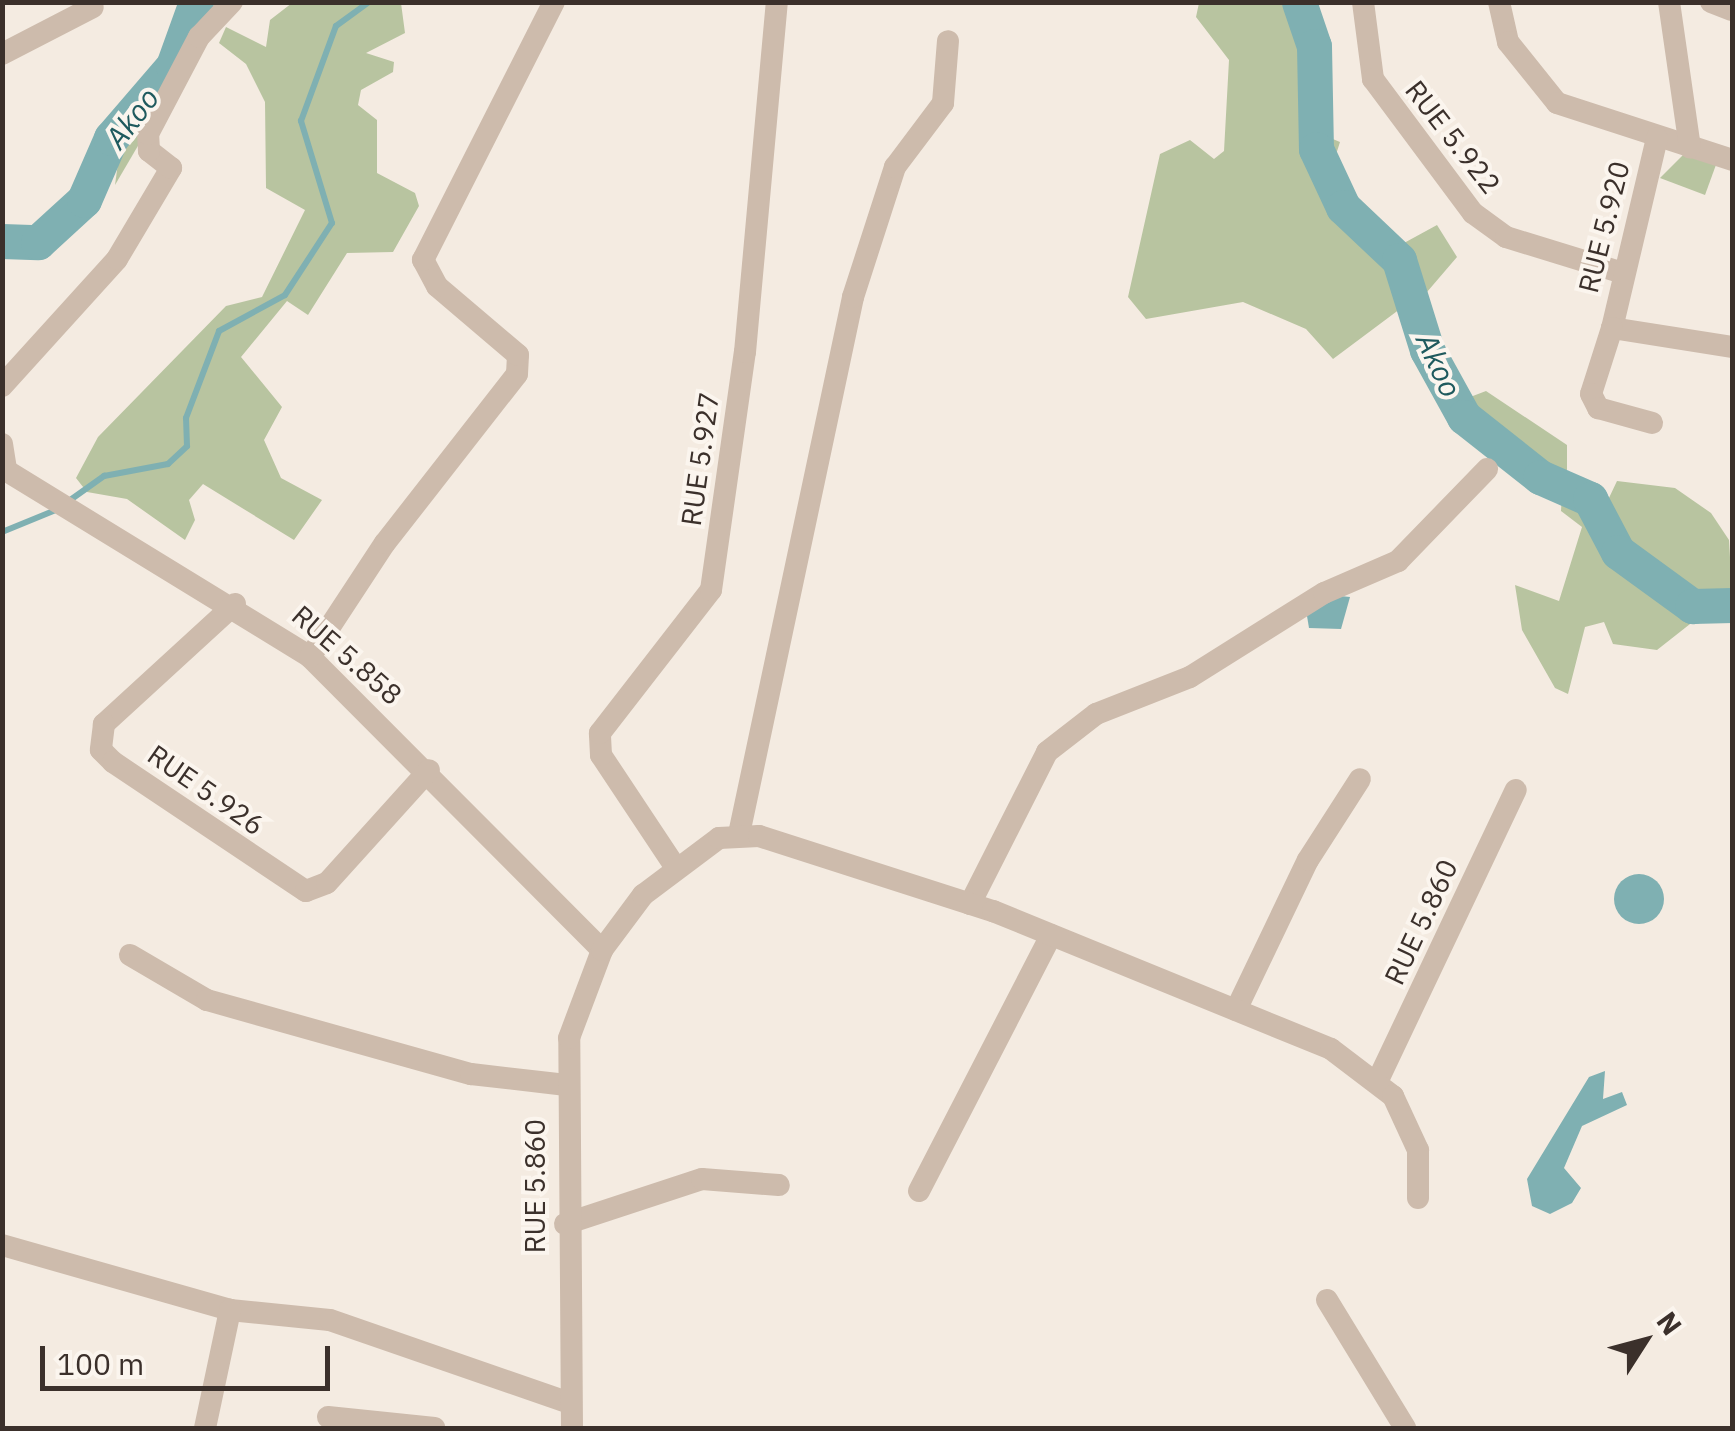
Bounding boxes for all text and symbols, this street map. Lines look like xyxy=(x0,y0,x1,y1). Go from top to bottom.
street label: RUE 5.922 xyxy=(1398,74,1508,200)
water label: Akoo xyxy=(98,81,166,155)
street label: RUE 5.920 xyxy=(1571,158,1637,296)
water label: Akoo xyxy=(1409,327,1469,403)
street label: RUE 5.927 xyxy=(674,390,726,528)
street label: RUE 5.858 xyxy=(285,598,409,712)
street label: RUE 5.926 xyxy=(141,738,271,842)
street label: RUE 5.860 xyxy=(1377,854,1465,990)
street label: RUE 5.860 xyxy=(518,1119,552,1253)
north arrow xyxy=(1595,1291,1695,1391)
text: N xyxy=(1649,1304,1691,1342)
scale bar xyxy=(45,1326,335,1388)
text: 100 m xyxy=(57,1344,144,1383)

